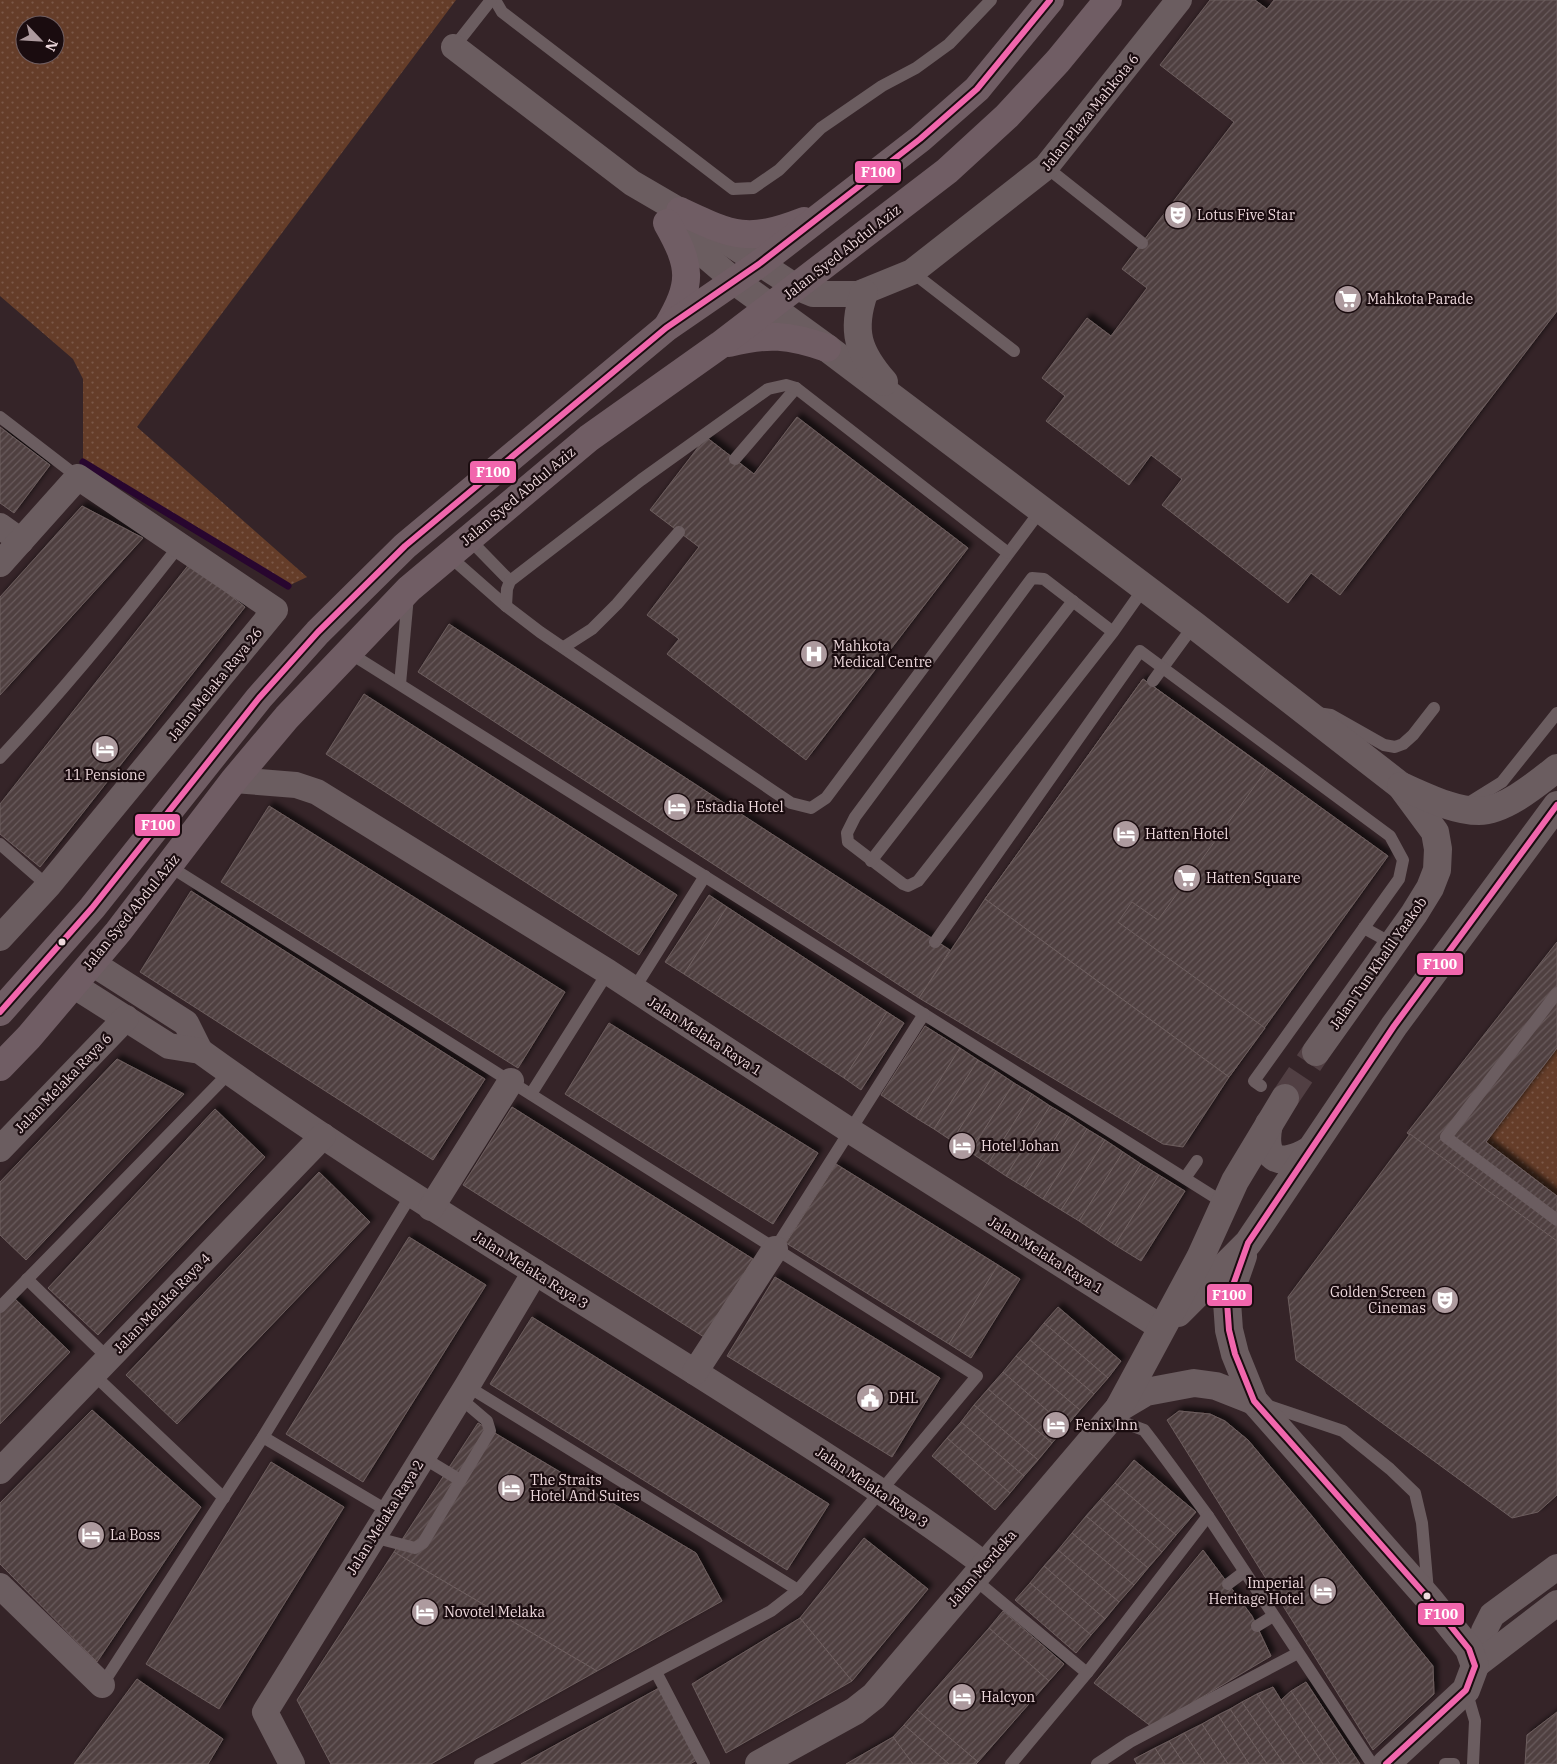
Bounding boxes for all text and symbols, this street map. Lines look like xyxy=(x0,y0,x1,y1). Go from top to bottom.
north arrow xyxy=(15,15,65,65)
text: N xyxy=(41,37,62,54)
street label: Jalan Plaza Mahkota 6 xyxy=(1037,50,1143,174)
line badge: F100 xyxy=(854,160,902,184)
text: F100 xyxy=(861,163,895,181)
theatre icon: Lotus Five Star xyxy=(1163,200,1193,230)
street label: Jalan Syed Abdul Aziz xyxy=(780,201,904,303)
place label: Lotus Five Star xyxy=(1197,206,1296,224)
supermarket icon: Mahkota Parade xyxy=(1333,284,1363,314)
place label: Mahkota Parade xyxy=(1367,290,1473,308)
street label: Jalan Syed Abdul Aziz xyxy=(457,443,579,549)
line badge: F100 xyxy=(469,460,517,484)
text: F100 xyxy=(476,463,510,481)
street label: Jalan Melaka Raya 26 xyxy=(164,624,266,744)
place label: Mahkota Medical Centre xyxy=(833,637,932,671)
hospital icon: Mahkota Medical Centre xyxy=(799,639,829,669)
hotel icon: 11 Pensione xyxy=(90,734,120,764)
place label: 11 Pensione xyxy=(65,766,145,784)
hotel icon: Estadia Hotel xyxy=(662,792,692,822)
place label: Estadia Hotel xyxy=(696,798,784,816)
line badge: F100 xyxy=(134,813,181,837)
text: F100 xyxy=(141,816,175,834)
hotel icon: Hatten Hotel xyxy=(1111,819,1141,849)
place label: Hatten Hotel xyxy=(1145,825,1229,843)
street label: Jalan Syed Abdul Aziz xyxy=(79,850,183,974)
supermarket icon: Hatten Square xyxy=(1172,863,1202,893)
place label: Hatten Square xyxy=(1206,869,1301,887)
street label: Jalan Tun Khalil Yaakob xyxy=(1325,893,1431,1033)
unlabelled marker xyxy=(57,937,67,947)
line badge: F100 xyxy=(1416,952,1464,976)
text: F100 xyxy=(1423,955,1457,973)
street label: Jalan Melaka Raya 1 xyxy=(645,992,765,1080)
street label: Jalan Melaka Raya 6 xyxy=(11,1029,115,1137)
hotel icon: Hotel Johan xyxy=(947,1131,977,1161)
place label: Hotel Johan xyxy=(981,1137,1059,1155)
street label: Jalan Melaka Raya 1 xyxy=(985,1212,1107,1298)
street label: Jalan Melaka Raya 3 xyxy=(470,1227,592,1313)
street label: Jalan Melaka Raya 4 xyxy=(110,1249,214,1357)
line badge: F100 xyxy=(1206,1283,1253,1307)
place label: Golden Screen Cinemas xyxy=(1330,1283,1426,1317)
theatre icon: Golden Screen Cinemas xyxy=(1430,1285,1460,1315)
text: F100 xyxy=(1212,1286,1246,1304)
public building icon: DHL xyxy=(855,1383,885,1413)
place label: DHL xyxy=(889,1389,918,1407)
hotel icon: Fenix Inn xyxy=(1041,1410,1071,1440)
place label: Fenix Inn xyxy=(1075,1416,1138,1434)
street label: Jalan Melaka Raya 3 xyxy=(812,1443,932,1531)
street label: Jalan Melaka Raya 2 xyxy=(342,1456,428,1578)
place label: The Straits Hotel And Suites xyxy=(530,1471,640,1505)
hotel icon: The Straits Hotel And Suites xyxy=(496,1473,526,1503)
hotel icon: La Boss xyxy=(76,1520,106,1550)
place label: La Boss xyxy=(110,1526,160,1544)
street label: Jalan Merdeka xyxy=(944,1526,1020,1610)
place label: Imperial Heritage Hotel xyxy=(1209,1574,1304,1608)
hotel icon: Imperial Heritage Hotel xyxy=(1308,1576,1338,1606)
unlabelled marker xyxy=(1422,1591,1432,1601)
hotel icon: Novotel Melaka xyxy=(410,1597,440,1627)
line badge: F100 xyxy=(1417,1602,1465,1626)
place label: Novotel Melaka xyxy=(444,1603,545,1621)
text: F100 xyxy=(1424,1605,1458,1623)
hotel icon: Halcyon xyxy=(947,1682,977,1712)
place label: Halcyon xyxy=(981,1688,1035,1706)

